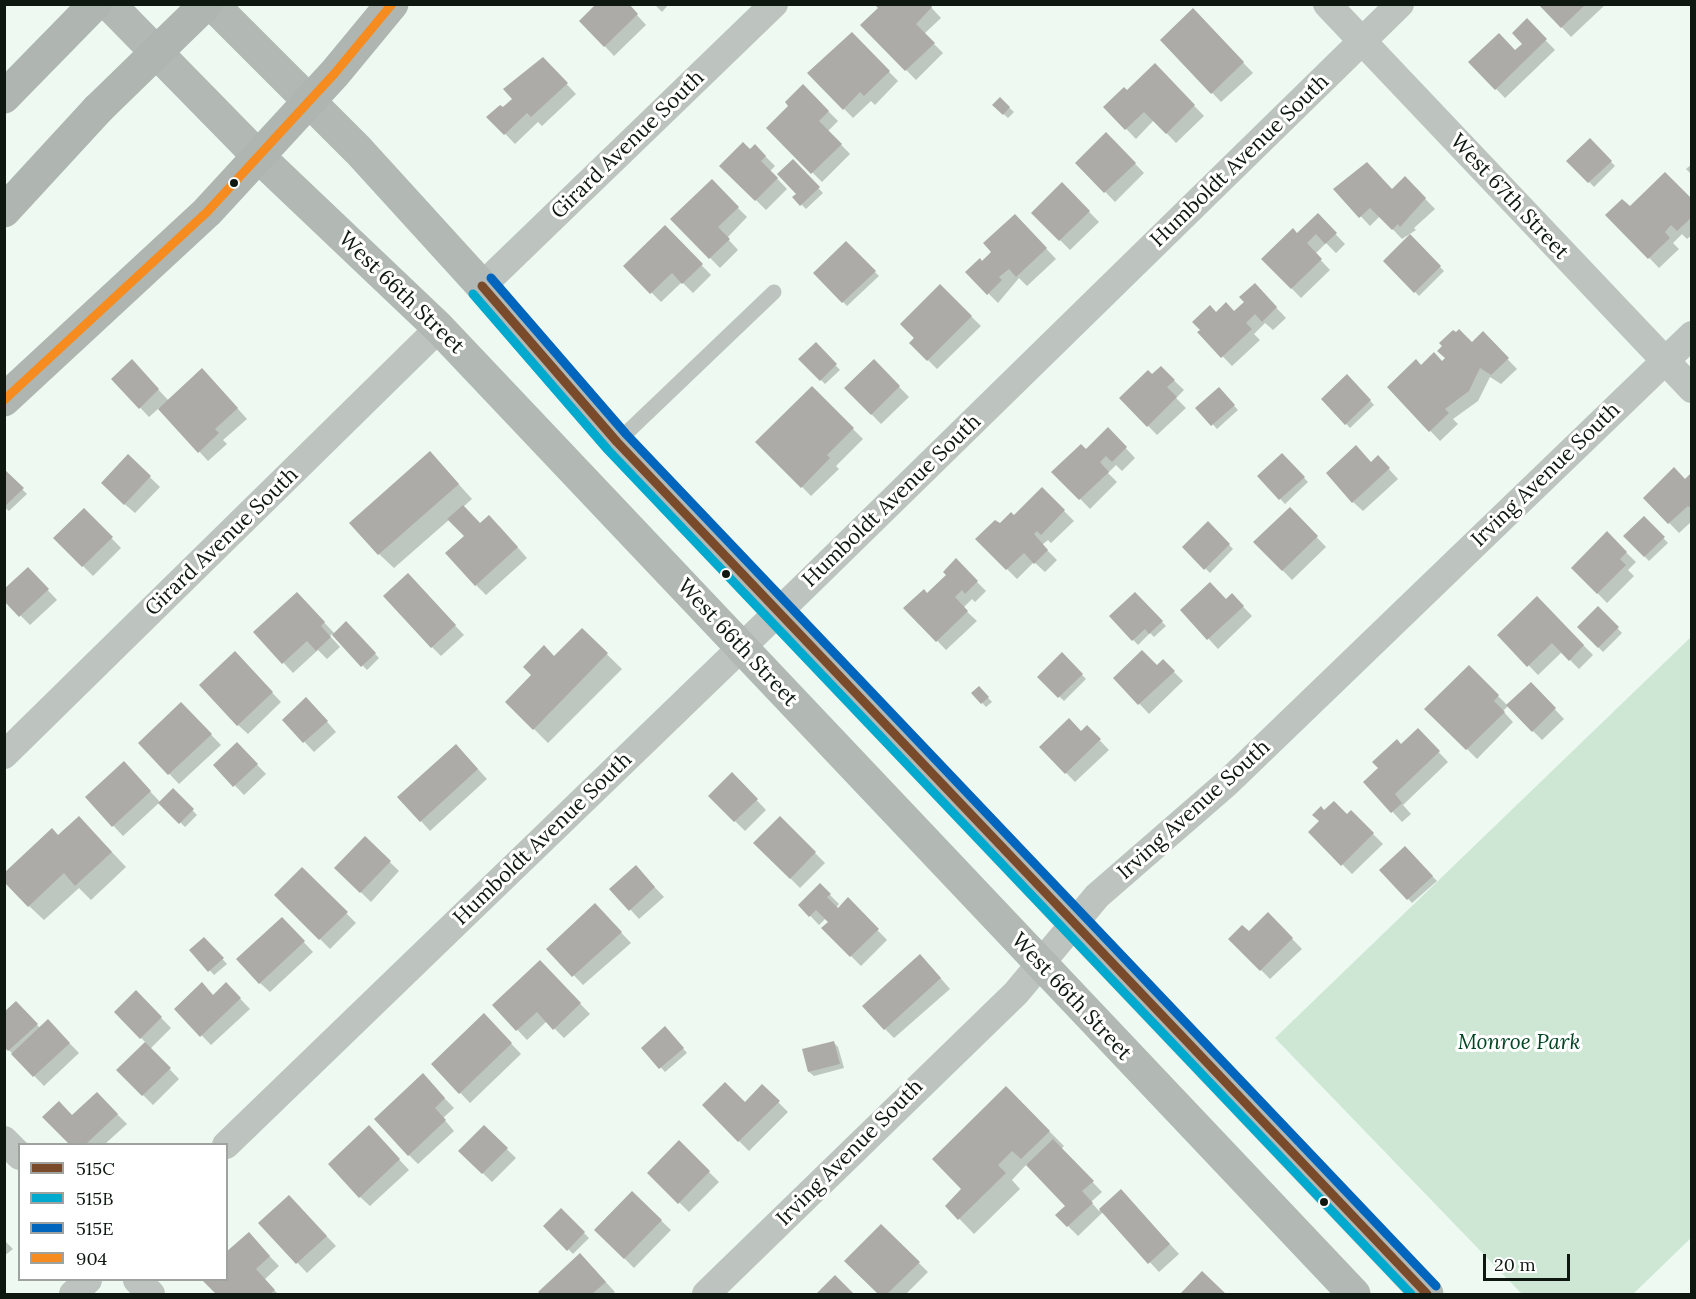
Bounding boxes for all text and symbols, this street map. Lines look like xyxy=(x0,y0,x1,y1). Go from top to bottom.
street label: Girard Avenue South xyxy=(546,65,710,225)
street label: Humboldt Avenue South xyxy=(1146,69,1334,253)
street label: West 67th Street xyxy=(1444,129,1574,265)
unlabelled marker xyxy=(228,177,240,189)
street label: West 66th Street xyxy=(333,227,469,359)
street label: Irving Avenue South xyxy=(1466,398,1626,552)
street label: Humboldt Avenue South xyxy=(798,409,986,593)
street label: Girard Avenue South xyxy=(140,462,304,622)
unlabelled marker xyxy=(720,568,732,580)
street label: West 66th Street xyxy=(672,574,802,712)
street label: Irving Avenue South xyxy=(1112,735,1276,885)
street label: Humboldt Avenue South xyxy=(449,747,637,931)
street label: West 66th Street xyxy=(1006,928,1136,1066)
park label: Monroe Park xyxy=(1458,1030,1580,1056)
street label: Irving Avenue South xyxy=(772,1075,928,1231)
legend xyxy=(18,1143,228,1281)
text: 515C xyxy=(76,1157,115,1180)
text: 515B xyxy=(76,1187,113,1210)
unlabelled marker xyxy=(1318,1196,1330,1208)
text: 515E xyxy=(76,1217,113,1240)
scale bar xyxy=(1486,1242,1573,1280)
text: 904 xyxy=(76,1247,107,1270)
text: 20 m xyxy=(1494,1253,1536,1276)

